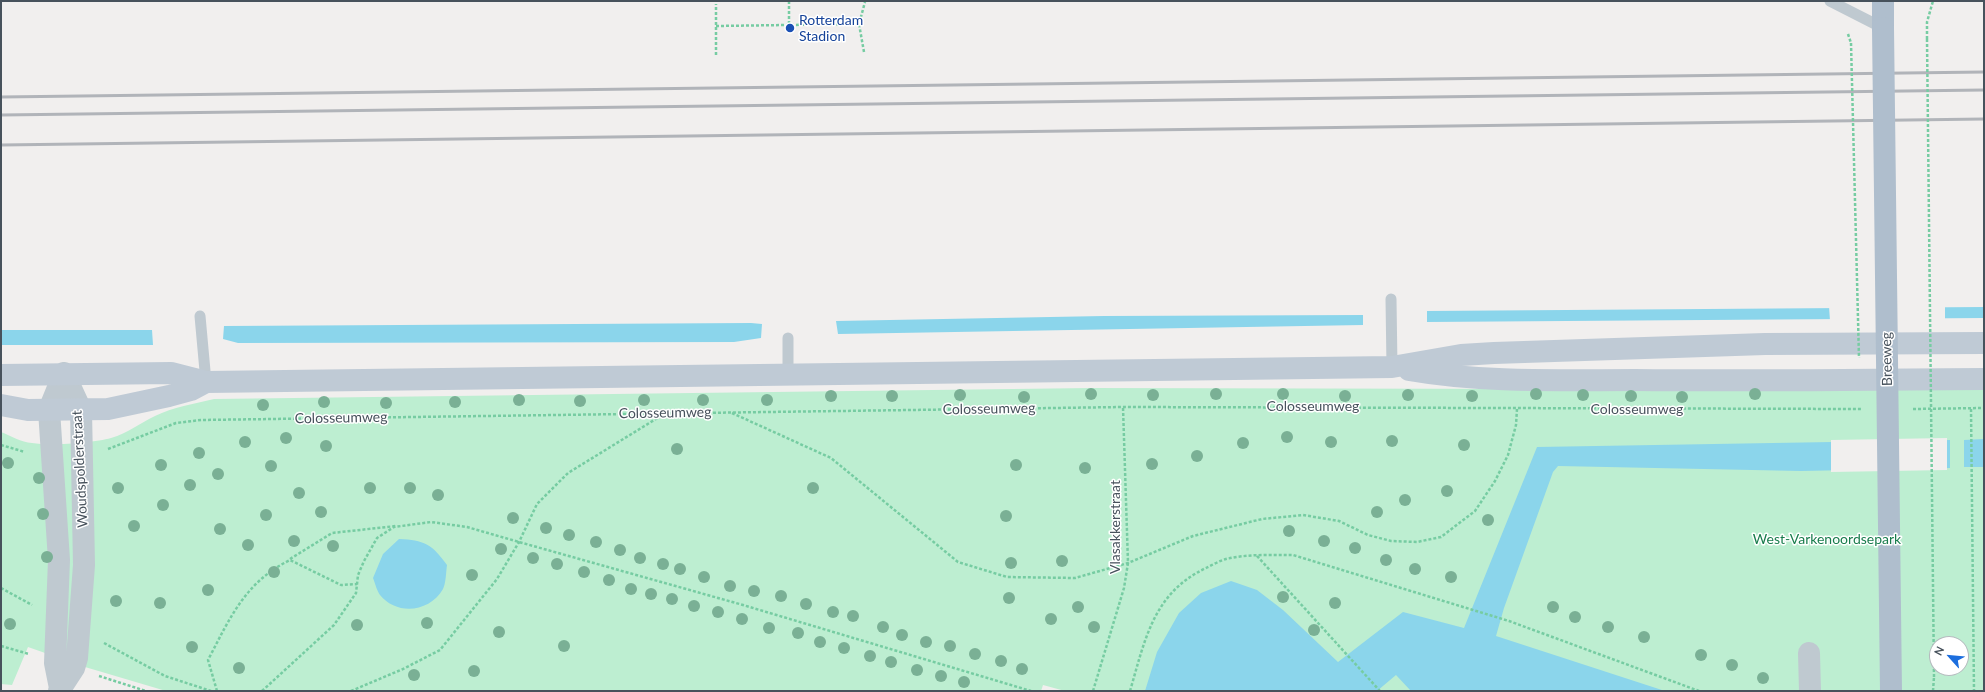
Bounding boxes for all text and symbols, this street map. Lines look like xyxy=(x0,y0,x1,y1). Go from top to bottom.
place label: Rotterdam Stadion xyxy=(799,12,863,44)
marker: Rotterdam Stadion xyxy=(784,22,796,34)
street label: Breeweg xyxy=(1878,332,1896,386)
street label: Colosseumweg xyxy=(1267,398,1359,414)
street label: Colosseumweg xyxy=(942,400,1036,418)
street label: Colosseumweg xyxy=(1591,401,1683,417)
street label: Colosseumweg xyxy=(618,404,712,422)
street label: Colosseumweg xyxy=(294,409,388,427)
street label: Woudspolderstraat xyxy=(69,410,91,528)
street label: Vlasakkerstraat xyxy=(1107,480,1123,574)
park label: West-Varkenoordsepark xyxy=(1753,531,1901,547)
north arrow xyxy=(1929,636,1969,676)
text: N xyxy=(1931,644,1946,658)

